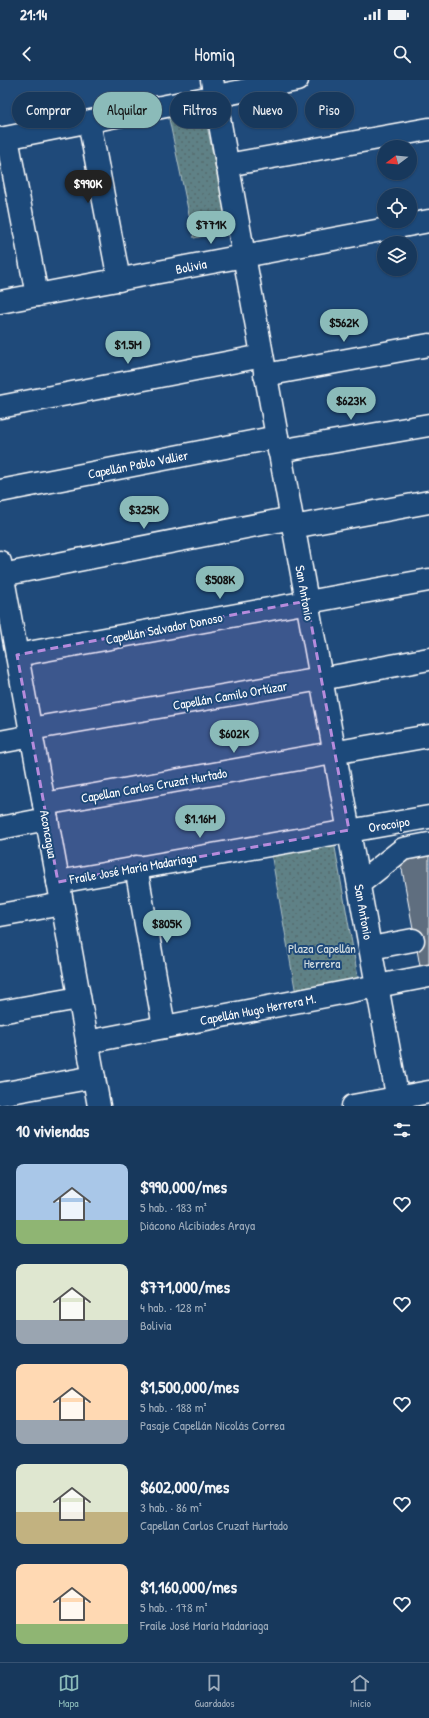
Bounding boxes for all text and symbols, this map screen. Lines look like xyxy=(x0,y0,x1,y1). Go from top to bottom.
text: 21:14 xyxy=(20,4,47,25)
text: Homiq xyxy=(194,42,235,67)
icon: back xyxy=(16,43,38,65)
icon: search xyxy=(391,43,413,65)
chip: Comprar xyxy=(12,92,85,128)
chip: Alquilar xyxy=(93,92,162,128)
chip: Filtros xyxy=(170,92,231,128)
chip: Nuevo xyxy=(239,92,297,128)
chip: Piso xyxy=(305,92,354,128)
north arrow xyxy=(377,140,417,180)
map controls xyxy=(377,140,417,276)
pin: $990K xyxy=(60,170,116,204)
text: $990K xyxy=(74,174,102,192)
button: locate xyxy=(377,188,417,228)
pin: $771K xyxy=(183,211,239,245)
text: $771K xyxy=(196,215,226,233)
button: layers xyxy=(377,236,417,276)
street label: Bolivia xyxy=(174,254,208,278)
pin: $562K xyxy=(316,309,372,343)
text: $562K xyxy=(329,313,359,331)
pin: $1.5M xyxy=(100,331,156,365)
text: $1.5M xyxy=(114,335,142,353)
pin: $623K xyxy=(323,387,379,421)
text: $623K xyxy=(336,391,366,409)
street label: Capellán Pablo Vallier xyxy=(86,445,190,483)
pin: $325K xyxy=(116,496,172,530)
text: $325K xyxy=(129,500,159,518)
street label: San Antonio xyxy=(291,564,319,622)
pin: $508K xyxy=(192,566,248,600)
text: $508K xyxy=(205,570,235,588)
street label: Capellán Salvador Donoso xyxy=(104,608,224,648)
street label: Capellán Camilo Ortúzar xyxy=(171,676,289,714)
pin: $602K xyxy=(206,720,262,754)
text: $602K xyxy=(219,724,249,742)
street label: Capellan Carlos Cruzat Hurtado xyxy=(80,763,228,807)
pin: $1.16M xyxy=(167,805,233,839)
street label: Aconcagua xyxy=(36,808,62,860)
text: $1.16M xyxy=(184,809,216,827)
street label: Orocoipo xyxy=(367,812,411,836)
street label: Fraile José María Madariaga xyxy=(67,848,198,888)
street label: San Antonio xyxy=(350,883,378,941)
pin: $805K xyxy=(139,910,195,944)
text: $805K xyxy=(152,914,182,932)
park label: Plaza Capellán Herrera xyxy=(288,939,356,972)
street label: Capellán Hugo Herrera M. xyxy=(198,989,318,1029)
text: 10 viviendas xyxy=(16,1119,89,1142)
icon: filters xyxy=(391,1119,413,1141)
text: $990,000/mes xyxy=(140,1175,227,1198)
icon: home xyxy=(48,1180,96,1228)
icon: heart xyxy=(391,1193,413,1215)
text: 5 hab. · 183 m² xyxy=(140,1198,207,1216)
text: Diácono Alcibiades Araya xyxy=(140,1216,255,1234)
text: $771,000/mes xyxy=(140,1275,230,1298)
icon: home xyxy=(48,1280,96,1328)
icon: heart xyxy=(391,1293,413,1315)
text: 4 hab. · 128 m² xyxy=(140,1298,206,1316)
text: Bolivia xyxy=(140,1316,171,1334)
text: $1,500,000/mes xyxy=(140,1375,239,1398)
icon: home xyxy=(48,1380,96,1428)
icon: heart xyxy=(391,1393,413,1415)
text: 5 hab. · 188 m² xyxy=(140,1398,207,1416)
text: Pasaje Capellán Nicolás Correa xyxy=(140,1416,285,1434)
text: $602,000/mes xyxy=(140,1475,229,1498)
icon: home xyxy=(48,1480,96,1528)
icon: heart xyxy=(391,1493,413,1515)
text: 3 hab. · 86 m² xyxy=(140,1498,202,1516)
text: Capellan Carlos Cruzat Hurtado xyxy=(140,1516,288,1534)
text: $1,160,000/mes xyxy=(140,1575,237,1598)
icon: home xyxy=(48,1580,96,1628)
icon: heart xyxy=(391,1593,413,1615)
text: 5 hab. · 178 m² xyxy=(140,1598,207,1616)
text: Fraile José María Madariaga xyxy=(140,1616,268,1634)
tab: Mapa xyxy=(58,1672,80,1710)
tab: Guardados xyxy=(195,1672,234,1710)
tab: Inicio xyxy=(349,1672,371,1710)

